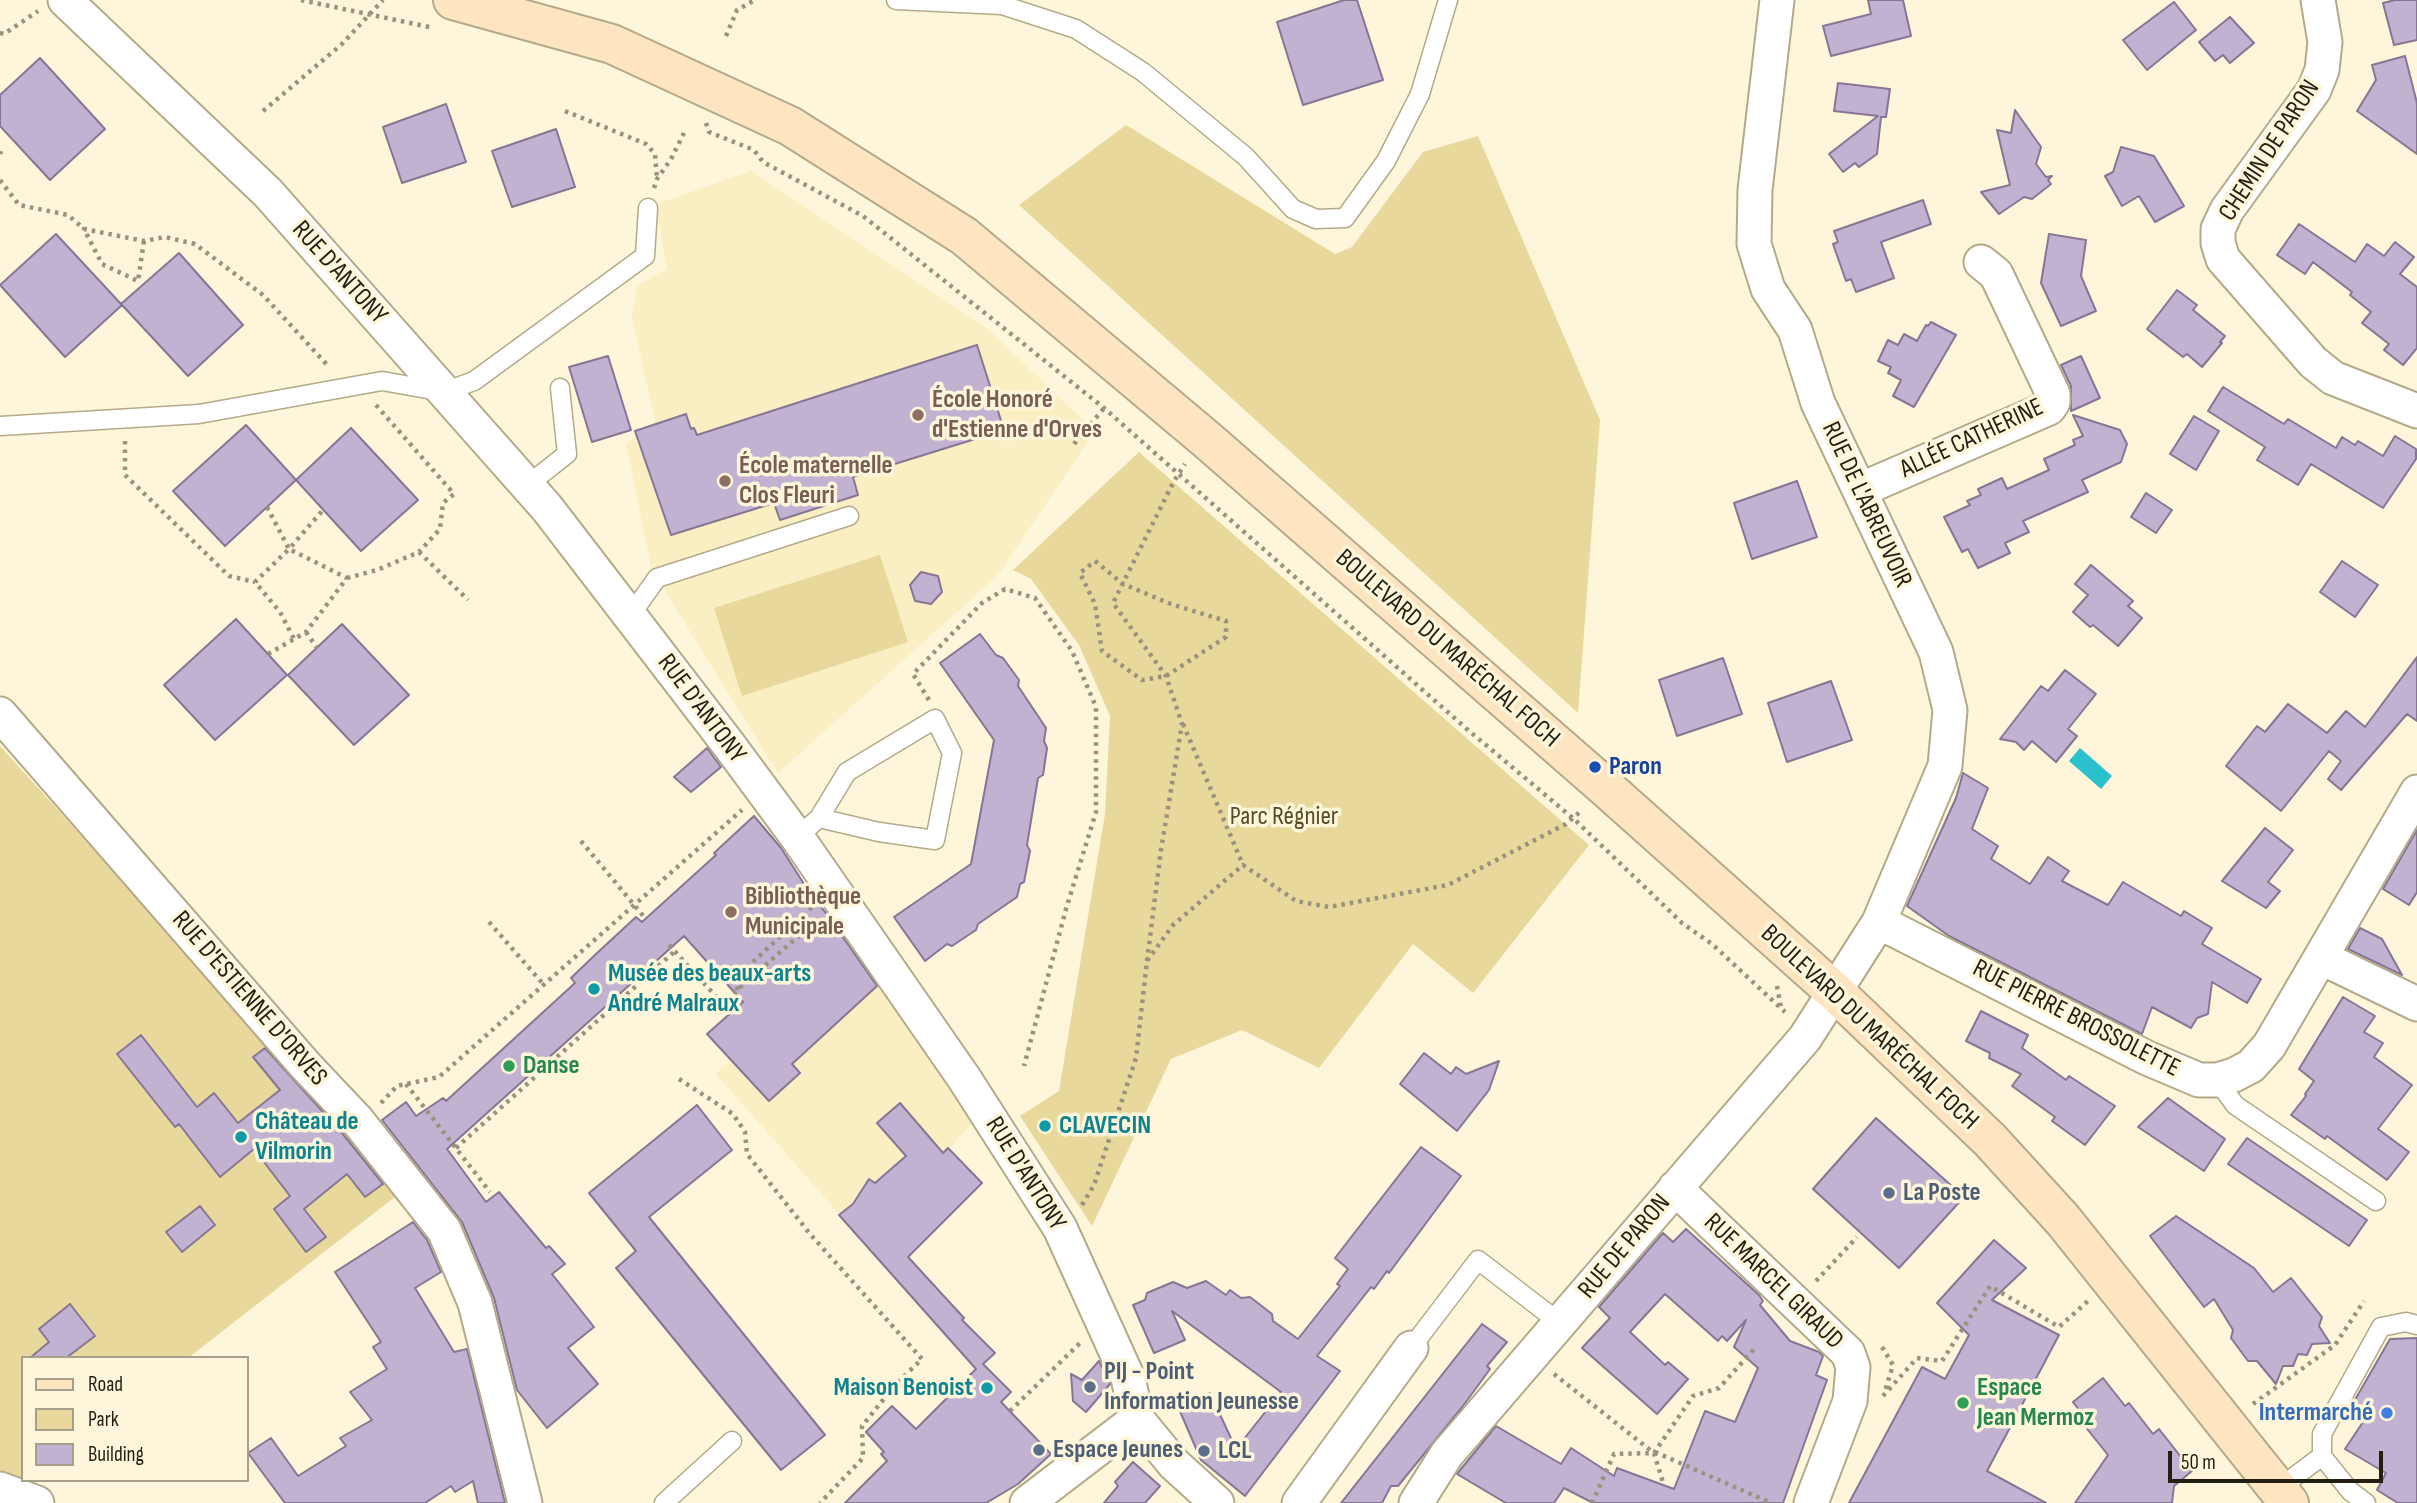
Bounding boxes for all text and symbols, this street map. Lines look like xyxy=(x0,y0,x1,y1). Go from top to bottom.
street label: CHEMIN DE PARON xyxy=(2213,75,2327,227)
street label: RUE D'ANTONY xyxy=(285,215,393,331)
place label: École Honoré d'Estienne d'Orves xyxy=(932,384,1102,446)
street label: ALLÉE CATHERINE xyxy=(1895,392,2049,486)
marker: École Honoré d'Estienne d'Orves xyxy=(910,407,926,423)
street label: RUE DE L'ABREUVOIR xyxy=(1814,417,1918,593)
place label: École maternelle Clos Fleuri xyxy=(739,450,893,512)
marker: École maternelle Clos Fleuri xyxy=(717,473,733,489)
street label: BOULEVARD DU MARÉCHAL FOCH xyxy=(1329,543,1565,755)
street label: RUE D'ANTONY xyxy=(650,649,752,769)
place label: Paron xyxy=(1609,751,1662,783)
marker: Paron xyxy=(1587,759,1603,775)
park label: Parc Régnier xyxy=(1230,801,1338,833)
place label: Bibliothèque Municipale xyxy=(745,881,861,942)
marker: Bibliothèque Municipale xyxy=(723,904,739,920)
street label: RUE D'ESTIENNE D'ORVES xyxy=(165,905,333,1093)
street label: BOULEVARD DU MARÉCHAL FOCH xyxy=(1754,919,1984,1137)
street label: RUE PIERRE BROSSOLETTE xyxy=(1967,953,2185,1085)
place label: Musée des beaux-arts André Malraux xyxy=(608,958,811,1020)
marker: Musée des beaux-arts André Malraux xyxy=(586,981,602,997)
place label: Danse xyxy=(523,1050,580,1082)
marker: Danse xyxy=(501,1058,517,1074)
place label: Château de Vilmorin xyxy=(255,1106,359,1168)
place label: CLAVECIN xyxy=(1059,1110,1151,1142)
street label: RUE D'ANTONY xyxy=(978,1112,1072,1236)
marker: CLAVECIN xyxy=(1037,1118,1053,1134)
marker: Château de Vilmorin xyxy=(233,1129,249,1145)
place label: La Poste xyxy=(1903,1177,1981,1209)
marker: La Poste xyxy=(1881,1185,1897,1201)
street label: RUE DE PARON xyxy=(1572,1188,1678,1306)
street label: RUE MARCEL GIRAUD xyxy=(1697,1208,1849,1356)
legend xyxy=(21,1356,248,1482)
place label: PIJ - Point Information Jeunesse xyxy=(1104,1356,1299,1418)
text: Road xyxy=(88,1372,123,1397)
place label: Maison Benoist xyxy=(834,1372,973,1404)
place label: Espace Jean Mermoz xyxy=(1977,1372,2094,1434)
marker: PIJ - Point Information Jeunesse xyxy=(1082,1379,1098,1395)
marker: Maison Benoist xyxy=(979,1380,995,1396)
marker: Espace Jean Mermoz xyxy=(1955,1395,1971,1411)
place label: Intermarché xyxy=(2259,1397,2373,1429)
marker: Intermarché xyxy=(2379,1405,2395,1421)
text: Park xyxy=(88,1407,119,1432)
place label: Espace Jeunes xyxy=(1053,1434,1183,1466)
place label: LCL xyxy=(1218,1435,1251,1467)
scale bar xyxy=(2172,1436,2387,1480)
text: Building xyxy=(88,1442,144,1467)
marker: Espace Jeunes xyxy=(1031,1442,1047,1458)
marker: LCL xyxy=(1196,1443,1212,1459)
text: 50 m xyxy=(2181,1450,2216,1475)

